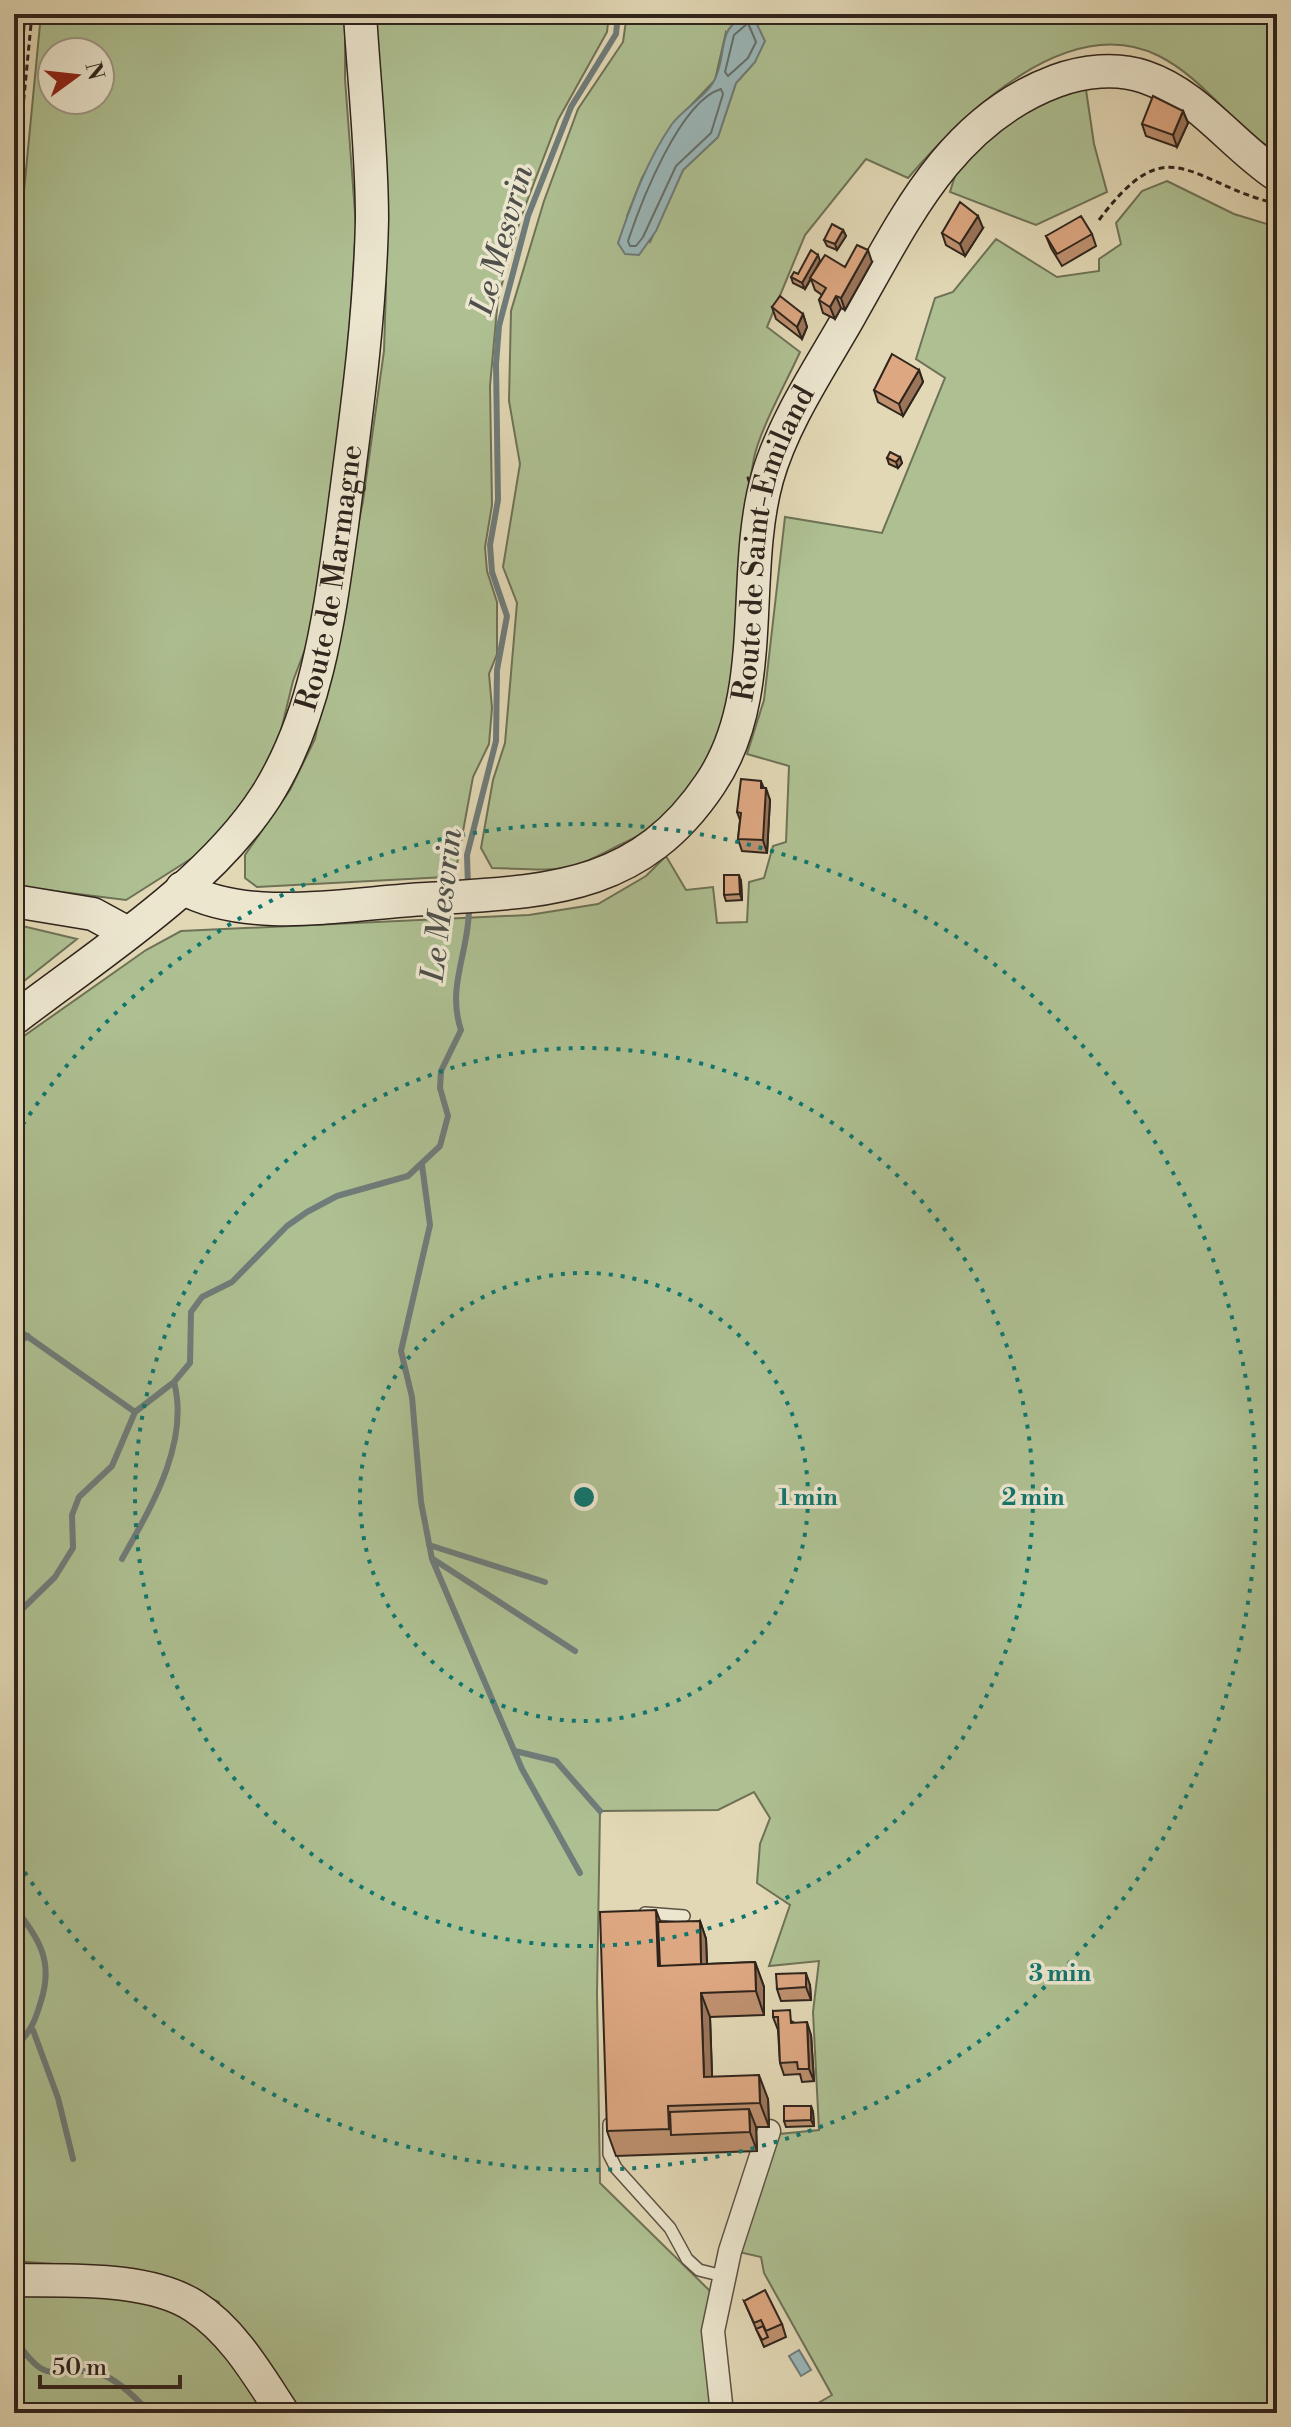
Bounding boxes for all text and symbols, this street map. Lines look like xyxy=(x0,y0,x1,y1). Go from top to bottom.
north arrow xyxy=(36,36,116,116)
text: N xyxy=(79,59,109,84)
water label: Le Mesvrin xyxy=(461,160,543,320)
street label: Route de Saint-Émiland xyxy=(724,379,824,704)
street label: Route de Marmagne xyxy=(287,442,371,716)
water label: Le Mesvrin xyxy=(413,825,471,985)
centre of rings xyxy=(570,1483,598,1511)
text: 1 min xyxy=(778,1483,838,1513)
text: 2 min xyxy=(1001,1483,1065,1513)
text: 3 min xyxy=(1029,1959,1092,1989)
scale bar xyxy=(40,2339,180,2389)
text: 50 m xyxy=(52,2353,107,2383)

